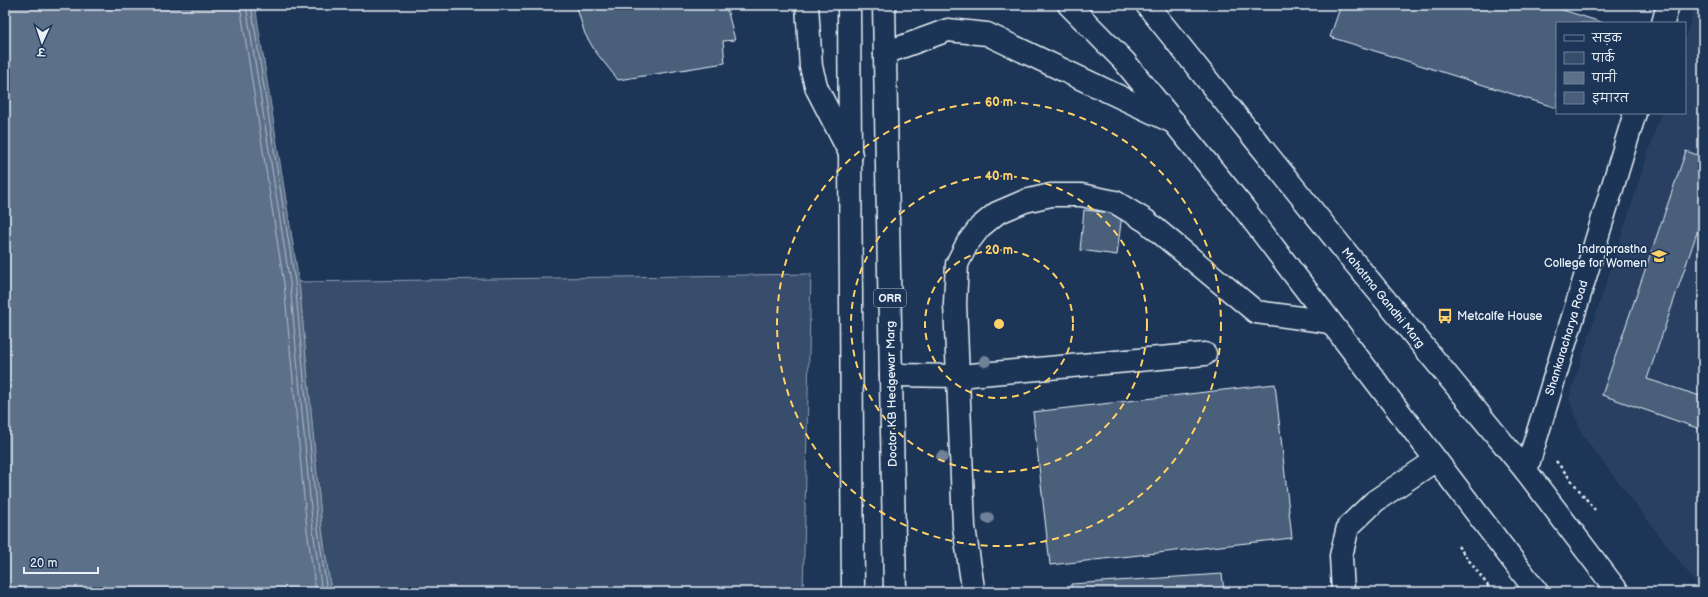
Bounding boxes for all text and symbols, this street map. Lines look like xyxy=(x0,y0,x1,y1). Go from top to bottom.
north arrow xyxy=(22,22,62,62)
legend xyxy=(1556,22,1686,114)
text: सड़क xyxy=(1591,31,1623,46)
text: उ xyxy=(36,45,47,58)
text: पार्क xyxy=(1591,48,1616,66)
text: पानी xyxy=(1591,69,1617,86)
text: इमारत xyxy=(1592,91,1630,106)
text: 60 m xyxy=(985,95,1013,110)
text: 40 m xyxy=(985,169,1013,184)
place label: Indraprastha College for Women xyxy=(1544,242,1647,271)
text: 20 m xyxy=(985,243,1013,258)
street label: Mahatma Gandhi Marg xyxy=(1338,245,1428,351)
school or university icon: Indraprastha College for Women xyxy=(1650,247,1668,265)
street label: Shankaracharya Road xyxy=(1542,278,1592,397)
road number: ORR xyxy=(874,289,906,307)
bus stop icon: Metcalfe House xyxy=(1436,307,1454,325)
place label: Metcalfe House xyxy=(1457,309,1542,324)
centre of rings xyxy=(992,317,1006,331)
street label: Doctor KB Hedgewar Marg xyxy=(883,321,901,467)
scale bar xyxy=(24,549,98,575)
text: 20 m xyxy=(30,556,57,571)

